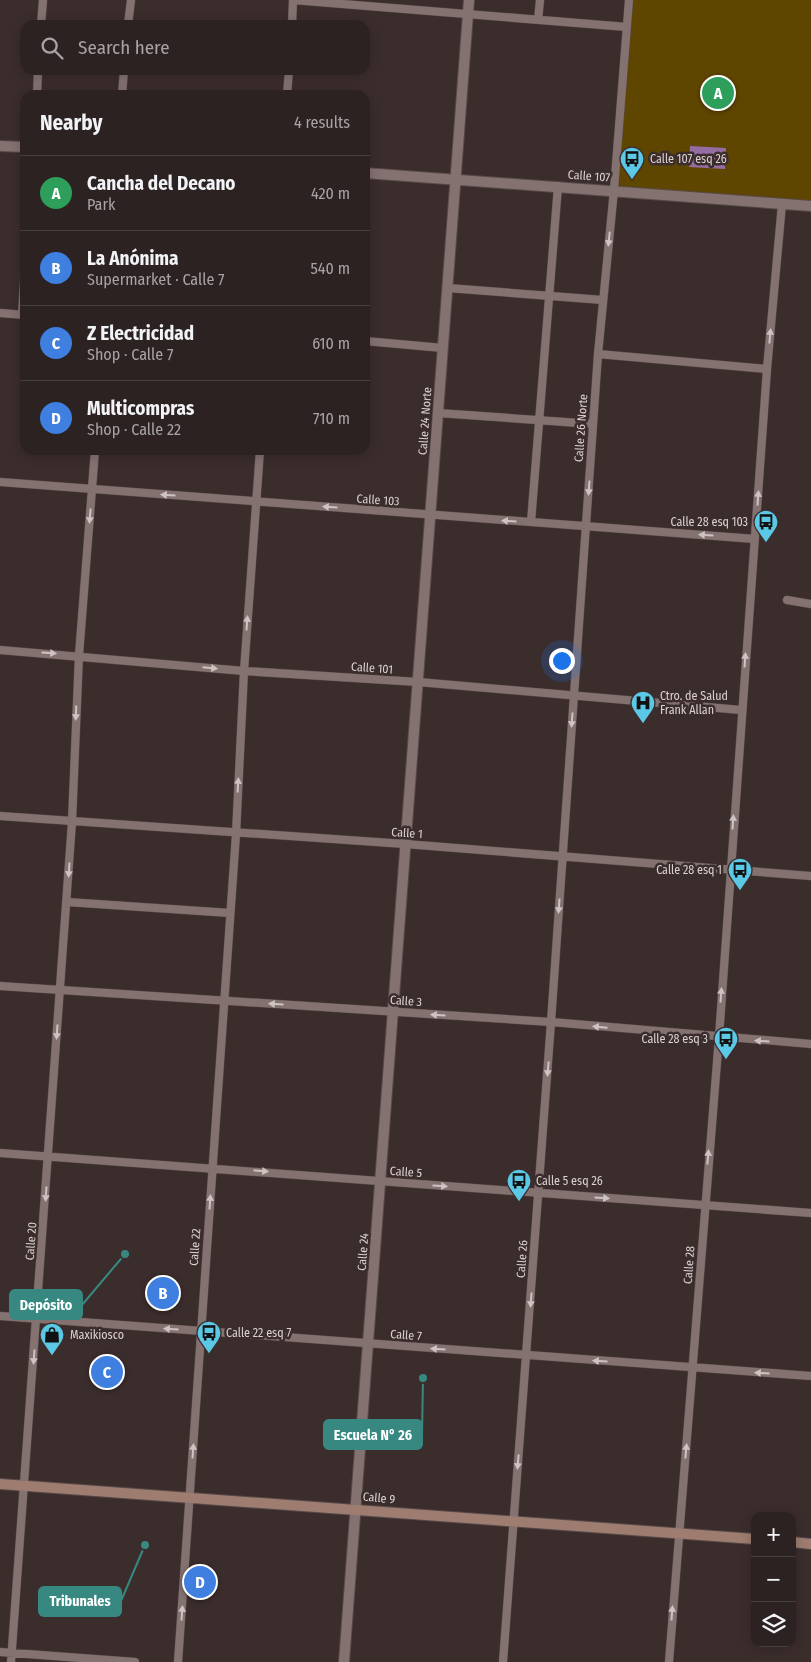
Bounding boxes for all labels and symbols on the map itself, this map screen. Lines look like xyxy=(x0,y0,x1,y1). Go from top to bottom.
pin: A xyxy=(702,74,734,112)
bus stop icon: Calle 107 esq 26 xyxy=(619,146,645,180)
place label: Calle 107 esq 26 xyxy=(650,152,727,166)
street label: Calle 107 xyxy=(567,168,611,184)
one-way arrow xyxy=(605,231,613,247)
one-way arrow xyxy=(766,327,774,343)
street label: Calle 24 Norte xyxy=(416,387,434,455)
street label: Calle 26 Norte xyxy=(572,393,590,463)
one-way arrow xyxy=(584,480,592,496)
one-way arrow xyxy=(754,489,762,505)
one-way arrow xyxy=(159,491,175,499)
street label: Calle 103 xyxy=(356,492,400,508)
one-way arrow xyxy=(321,503,337,511)
one-way arrow xyxy=(85,508,93,524)
bus stop icon: Calle 28 esq 103 xyxy=(753,509,779,543)
place label: Calle 28 esq 103 xyxy=(671,515,748,529)
one-way arrow xyxy=(501,516,517,524)
one-way arrow xyxy=(698,531,714,539)
one-way arrow xyxy=(244,615,252,631)
your location xyxy=(549,648,575,674)
one-way arrow xyxy=(41,649,57,657)
one-way arrow xyxy=(742,651,750,667)
street label: Calle 101 xyxy=(351,660,393,676)
one-way arrow xyxy=(203,664,219,672)
place label: Ctro. de Salud Frank Allan xyxy=(660,689,728,717)
hospital icon: Ctro. de Salud Frank Allan xyxy=(630,690,656,724)
one-way arrow xyxy=(72,705,80,721)
one-way arrow xyxy=(568,712,576,728)
one-way arrow xyxy=(235,777,243,793)
one-way arrow xyxy=(729,813,737,829)
street label: Calle 1 xyxy=(391,825,423,841)
bus stop icon: Calle 28 esq 1 xyxy=(727,857,753,891)
one-way arrow xyxy=(65,863,73,879)
place label: Calle 28 esq 1 xyxy=(656,863,722,877)
one-way arrow xyxy=(554,899,562,915)
one-way arrow xyxy=(718,987,726,1003)
street label: Calle 3 xyxy=(389,993,423,1009)
one-way arrow xyxy=(268,999,284,1007)
one-way arrow xyxy=(430,1010,446,1018)
one-way arrow xyxy=(592,1022,608,1030)
one-way arrow xyxy=(53,1025,61,1041)
bus stop icon: Calle 28 esq 3 xyxy=(713,1026,739,1060)
place label: Calle 28 esq 3 xyxy=(641,1032,708,1046)
one-way arrow xyxy=(754,1036,770,1044)
one-way arrow xyxy=(543,1061,551,1077)
one-way arrow xyxy=(704,1149,712,1165)
street label: Calle 5 xyxy=(389,1164,423,1180)
one-way arrow xyxy=(253,1167,269,1175)
bus stop icon: Calle 5 esq 26 xyxy=(506,1168,532,1202)
place label: Calle 5 esq 26 xyxy=(536,1174,603,1188)
one-way arrow xyxy=(433,1182,449,1190)
one-way arrow xyxy=(41,1187,49,1203)
one-way arrow xyxy=(206,1194,214,1210)
one-way arrow xyxy=(595,1194,611,1202)
street label: Calle 20 xyxy=(23,1221,39,1261)
street label: Calle 22 xyxy=(187,1228,203,1266)
street label: Calle 24 xyxy=(355,1233,371,1271)
street label: Calle 26 xyxy=(514,1240,530,1278)
street label: Calle 28 xyxy=(681,1246,697,1284)
pin: B xyxy=(147,1274,179,1312)
callout: Depósito xyxy=(10,1290,82,1319)
one-way arrow xyxy=(526,1293,534,1309)
text: Depósito xyxy=(20,1297,73,1314)
bus stop icon: Calle 22 esq 7 xyxy=(196,1320,222,1354)
shop icon: Maxikiosco xyxy=(39,1322,65,1356)
one-way arrow xyxy=(163,1325,179,1333)
place label: Calle 22 esq 7 xyxy=(226,1326,291,1340)
street label: Calle 7 xyxy=(390,1327,422,1343)
place label: Maxikiosco xyxy=(70,1328,124,1342)
one-way arrow xyxy=(430,1344,446,1352)
one-way arrow xyxy=(30,1349,38,1365)
pin: C xyxy=(91,1353,123,1391)
one-way arrow xyxy=(592,1356,608,1364)
one-way arrow xyxy=(754,1368,770,1376)
callout: Escuela N° 26 xyxy=(324,1420,422,1449)
text: Escuela N° 26 xyxy=(334,1427,412,1444)
one-way arrow xyxy=(190,1443,198,1459)
one-way arrow xyxy=(682,1443,690,1459)
one-way arrow xyxy=(514,1455,522,1471)
street label: Calle 9 xyxy=(362,1490,396,1506)
pin: D xyxy=(184,1563,216,1601)
callout: Tribunales xyxy=(39,1587,121,1616)
text: Tribunales xyxy=(49,1593,111,1610)
one-way arrow xyxy=(178,1605,186,1621)
one-way arrow xyxy=(669,1605,677,1621)

